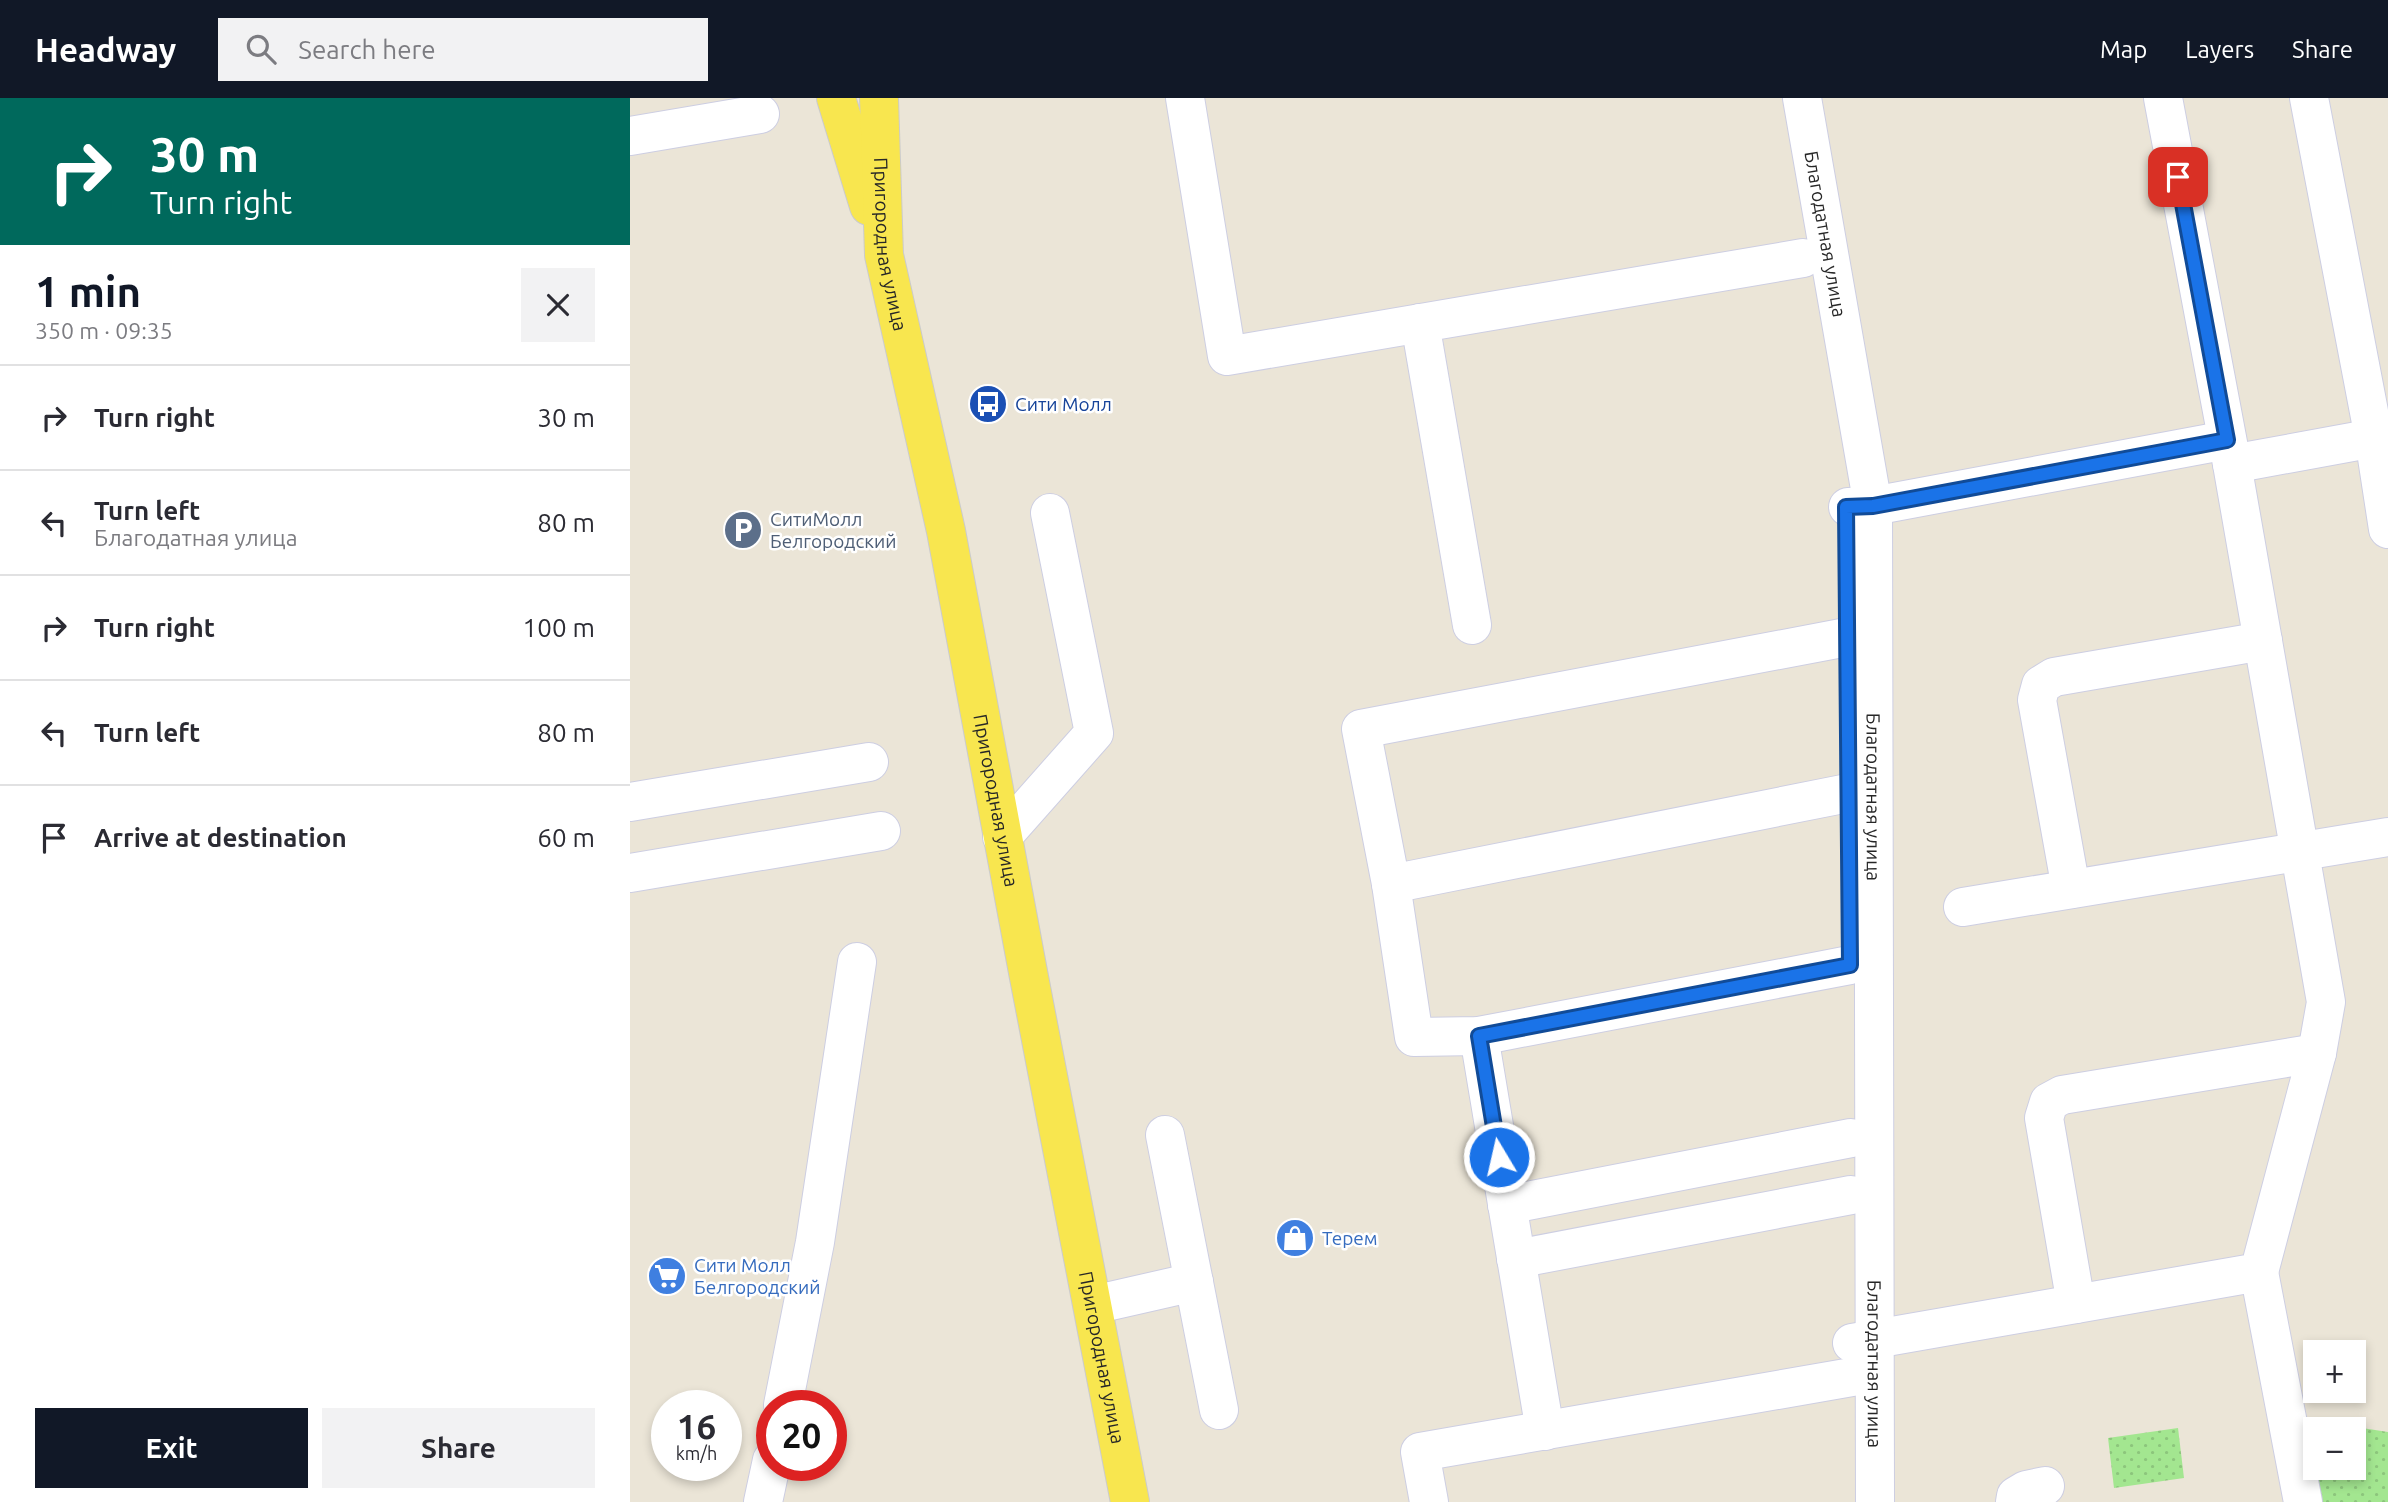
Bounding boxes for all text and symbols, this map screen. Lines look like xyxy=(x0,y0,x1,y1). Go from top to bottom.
search box xyxy=(218,18,708,81)
icon: search xyxy=(242,30,280,68)
text: Headway xyxy=(35,31,176,68)
text: Search here xyxy=(298,35,436,64)
text: Map xyxy=(2100,36,2147,63)
text: Layers xyxy=(2185,36,2254,63)
text: Share xyxy=(2292,36,2353,63)
icon: right xyxy=(35,126,126,217)
text: 30 m xyxy=(150,126,259,181)
pin xyxy=(2148,147,2208,207)
street label: Благодатная улица xyxy=(1800,149,1851,319)
street label: Пригородная улица xyxy=(870,157,912,333)
icon: arrive xyxy=(2159,158,2197,196)
text: Turn right xyxy=(150,184,292,220)
text: 1 min xyxy=(35,268,141,315)
button: close xyxy=(521,268,595,342)
text: 350 m · 09:35 xyxy=(35,318,173,343)
bus stop icon: Сити Молл xyxy=(967,383,1009,425)
place label: Сити Молл xyxy=(1015,393,1112,415)
icon: right xyxy=(35,399,73,437)
text: Turn right xyxy=(94,403,215,432)
text: 30 m xyxy=(537,403,595,432)
text: Turn left xyxy=(94,496,200,525)
icon: left xyxy=(35,504,73,542)
text: 80 m xyxy=(537,508,595,537)
place label: СитиМолл Белгородский xyxy=(770,508,897,552)
parking icon: СитиМолл Белгородский xyxy=(722,509,764,551)
text: Благодатная улица xyxy=(94,525,298,550)
icon: right xyxy=(35,609,73,647)
text: Turn right xyxy=(94,613,215,642)
text: 100 m xyxy=(523,613,595,642)
street label: Пригородная улица xyxy=(969,712,1023,889)
street label: Благодатная улица xyxy=(1862,713,1885,881)
icon: left xyxy=(35,714,73,752)
text: Turn left xyxy=(94,718,200,747)
text: 80 m xyxy=(537,718,595,747)
icon: arrive xyxy=(35,819,73,857)
text: Arrive at destination xyxy=(94,823,347,852)
text: 60 m xyxy=(537,823,595,852)
position arrow xyxy=(1462,1120,1536,1194)
shop icon: Терем xyxy=(1274,1217,1316,1259)
place label: Терем xyxy=(1322,1227,1378,1249)
place label: Сити Молл Белгородский xyxy=(694,1254,821,1298)
supermarket icon: Сити Молл Белгородский xyxy=(646,1255,688,1297)
street label: Пригородная улица xyxy=(1075,1269,1130,1446)
street label: Благодатная улица xyxy=(1864,1280,1886,1448)
map controls xyxy=(2303,1340,2366,1480)
button: + xyxy=(2303,1340,2366,1403)
speed limit sign: 20 xyxy=(756,1390,847,1481)
text: 16 xyxy=(677,1406,716,1446)
button: Exit xyxy=(35,1408,308,1488)
button: Share xyxy=(322,1408,595,1488)
button: − xyxy=(2303,1417,2366,1480)
text: km/h xyxy=(676,1443,717,1463)

